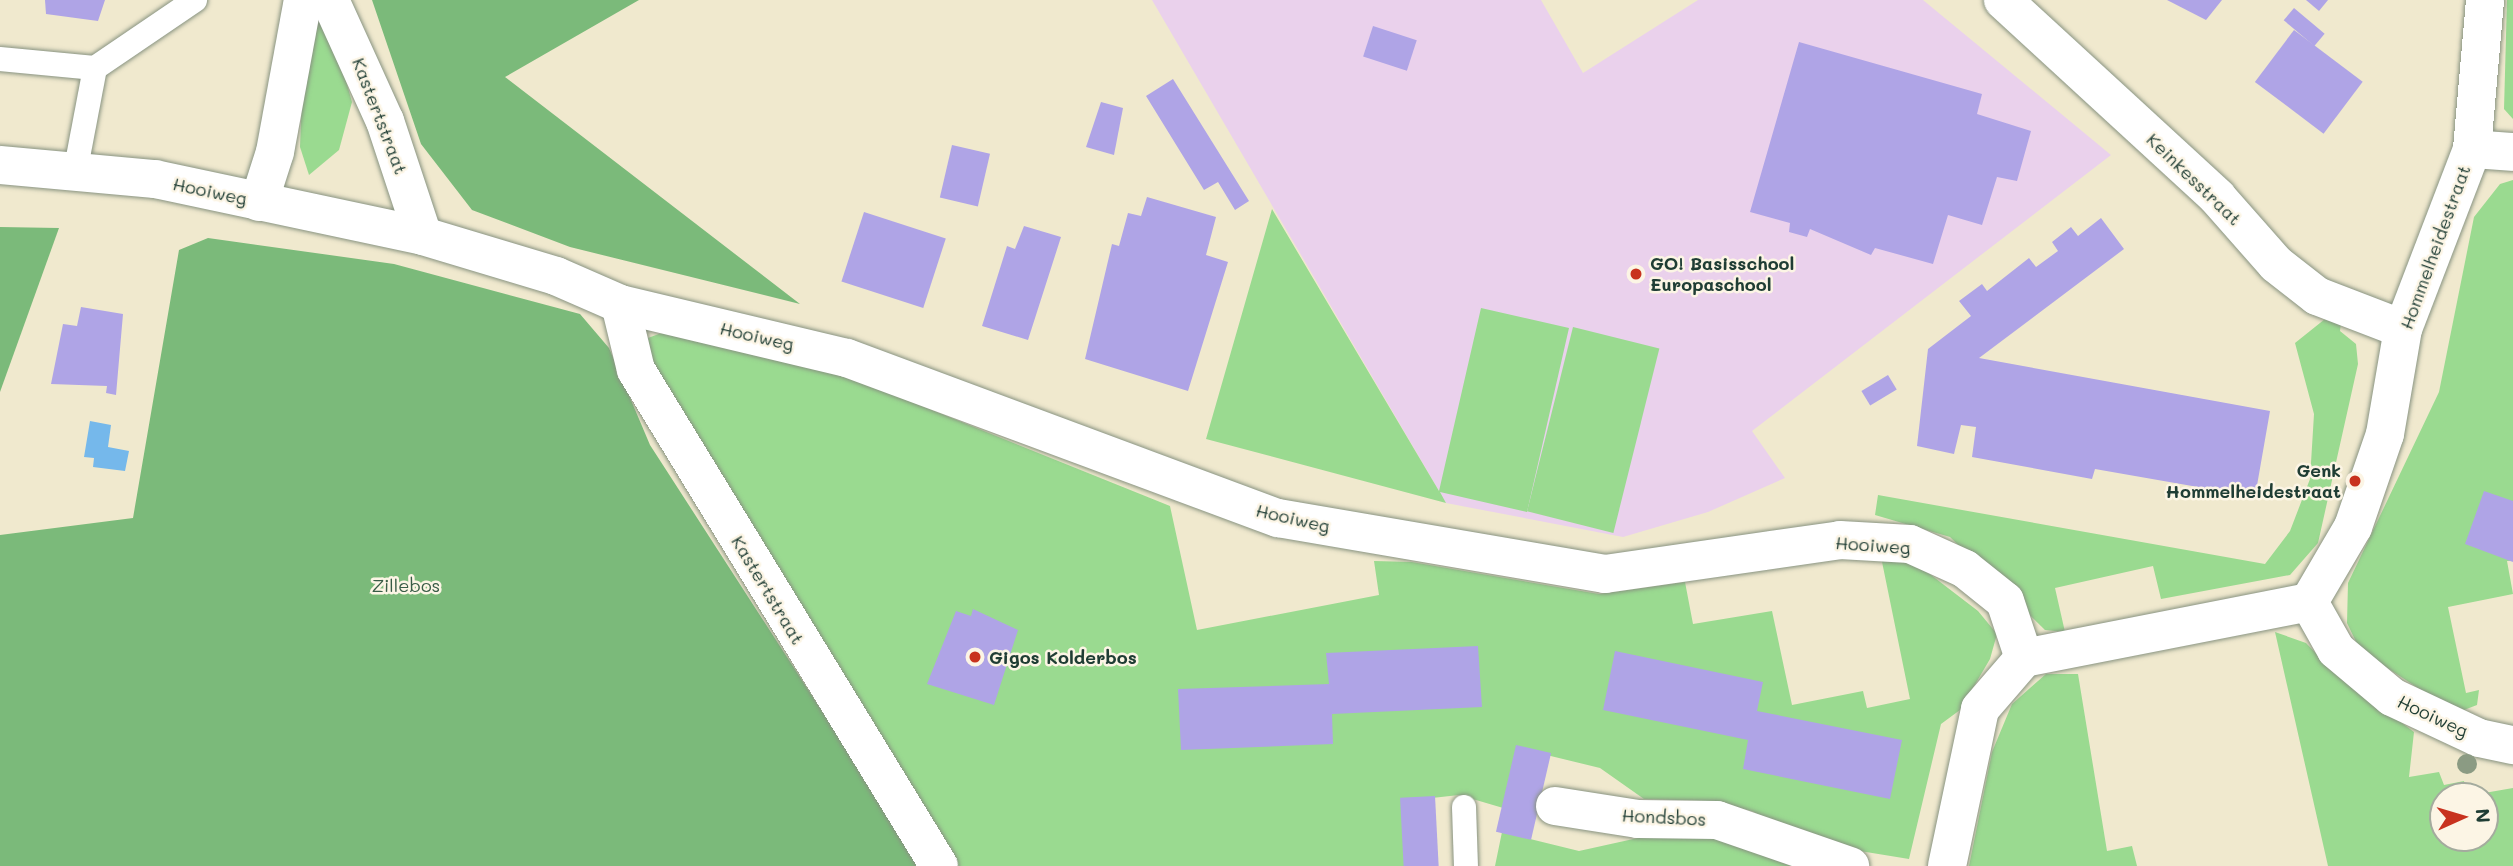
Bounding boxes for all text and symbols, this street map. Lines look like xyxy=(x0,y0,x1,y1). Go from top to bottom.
street label: Kastertstraat xyxy=(348,55,412,177)
street label: Keinkesstraat xyxy=(2142,128,2246,230)
street label: Hommelheidestraat xyxy=(2395,162,2475,332)
street label: Hooiweg xyxy=(171,173,249,209)
place label: GO! Basisschool Europaschool xyxy=(1650,253,1794,296)
marker: GO! Basisschool Europaschool xyxy=(1628,266,1644,282)
street label: Hooiweg xyxy=(718,317,796,355)
place label: Genk Hommelheidestraat xyxy=(2165,460,2341,503)
marker: Genk Hommelheidestraat xyxy=(2347,473,2363,489)
street label: Hooiweg xyxy=(1254,499,1332,537)
street label: Kastertstraat xyxy=(727,532,809,648)
street label: Hooiweg xyxy=(1835,532,1911,558)
park label: Zillebos xyxy=(372,574,440,596)
place label: Gigos Kolderbos xyxy=(989,646,1137,668)
marker: Gigos Kolderbos xyxy=(967,649,983,665)
street label: Hooiweg xyxy=(2394,690,2472,742)
north arrow xyxy=(2429,782,2499,852)
street label: Hondsbos xyxy=(1621,804,1707,830)
text: N xyxy=(2470,808,2496,824)

